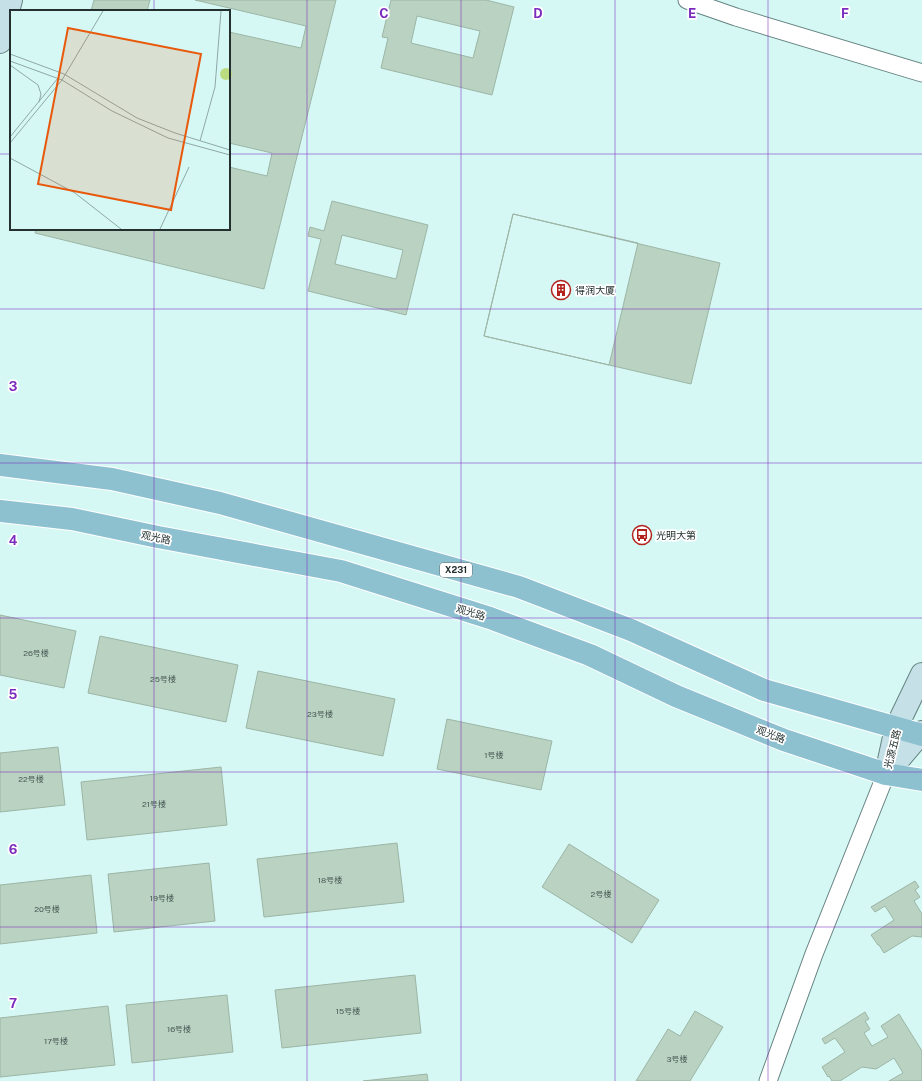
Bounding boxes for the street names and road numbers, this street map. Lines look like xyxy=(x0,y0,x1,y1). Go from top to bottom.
street label: 观光路 xyxy=(140,528,172,546)
road number: X231 xyxy=(440,563,472,577)
street label: 观光路 xyxy=(455,602,487,622)
street label: 观光路 xyxy=(755,723,787,745)
street label: 光源五路 xyxy=(881,728,903,770)

